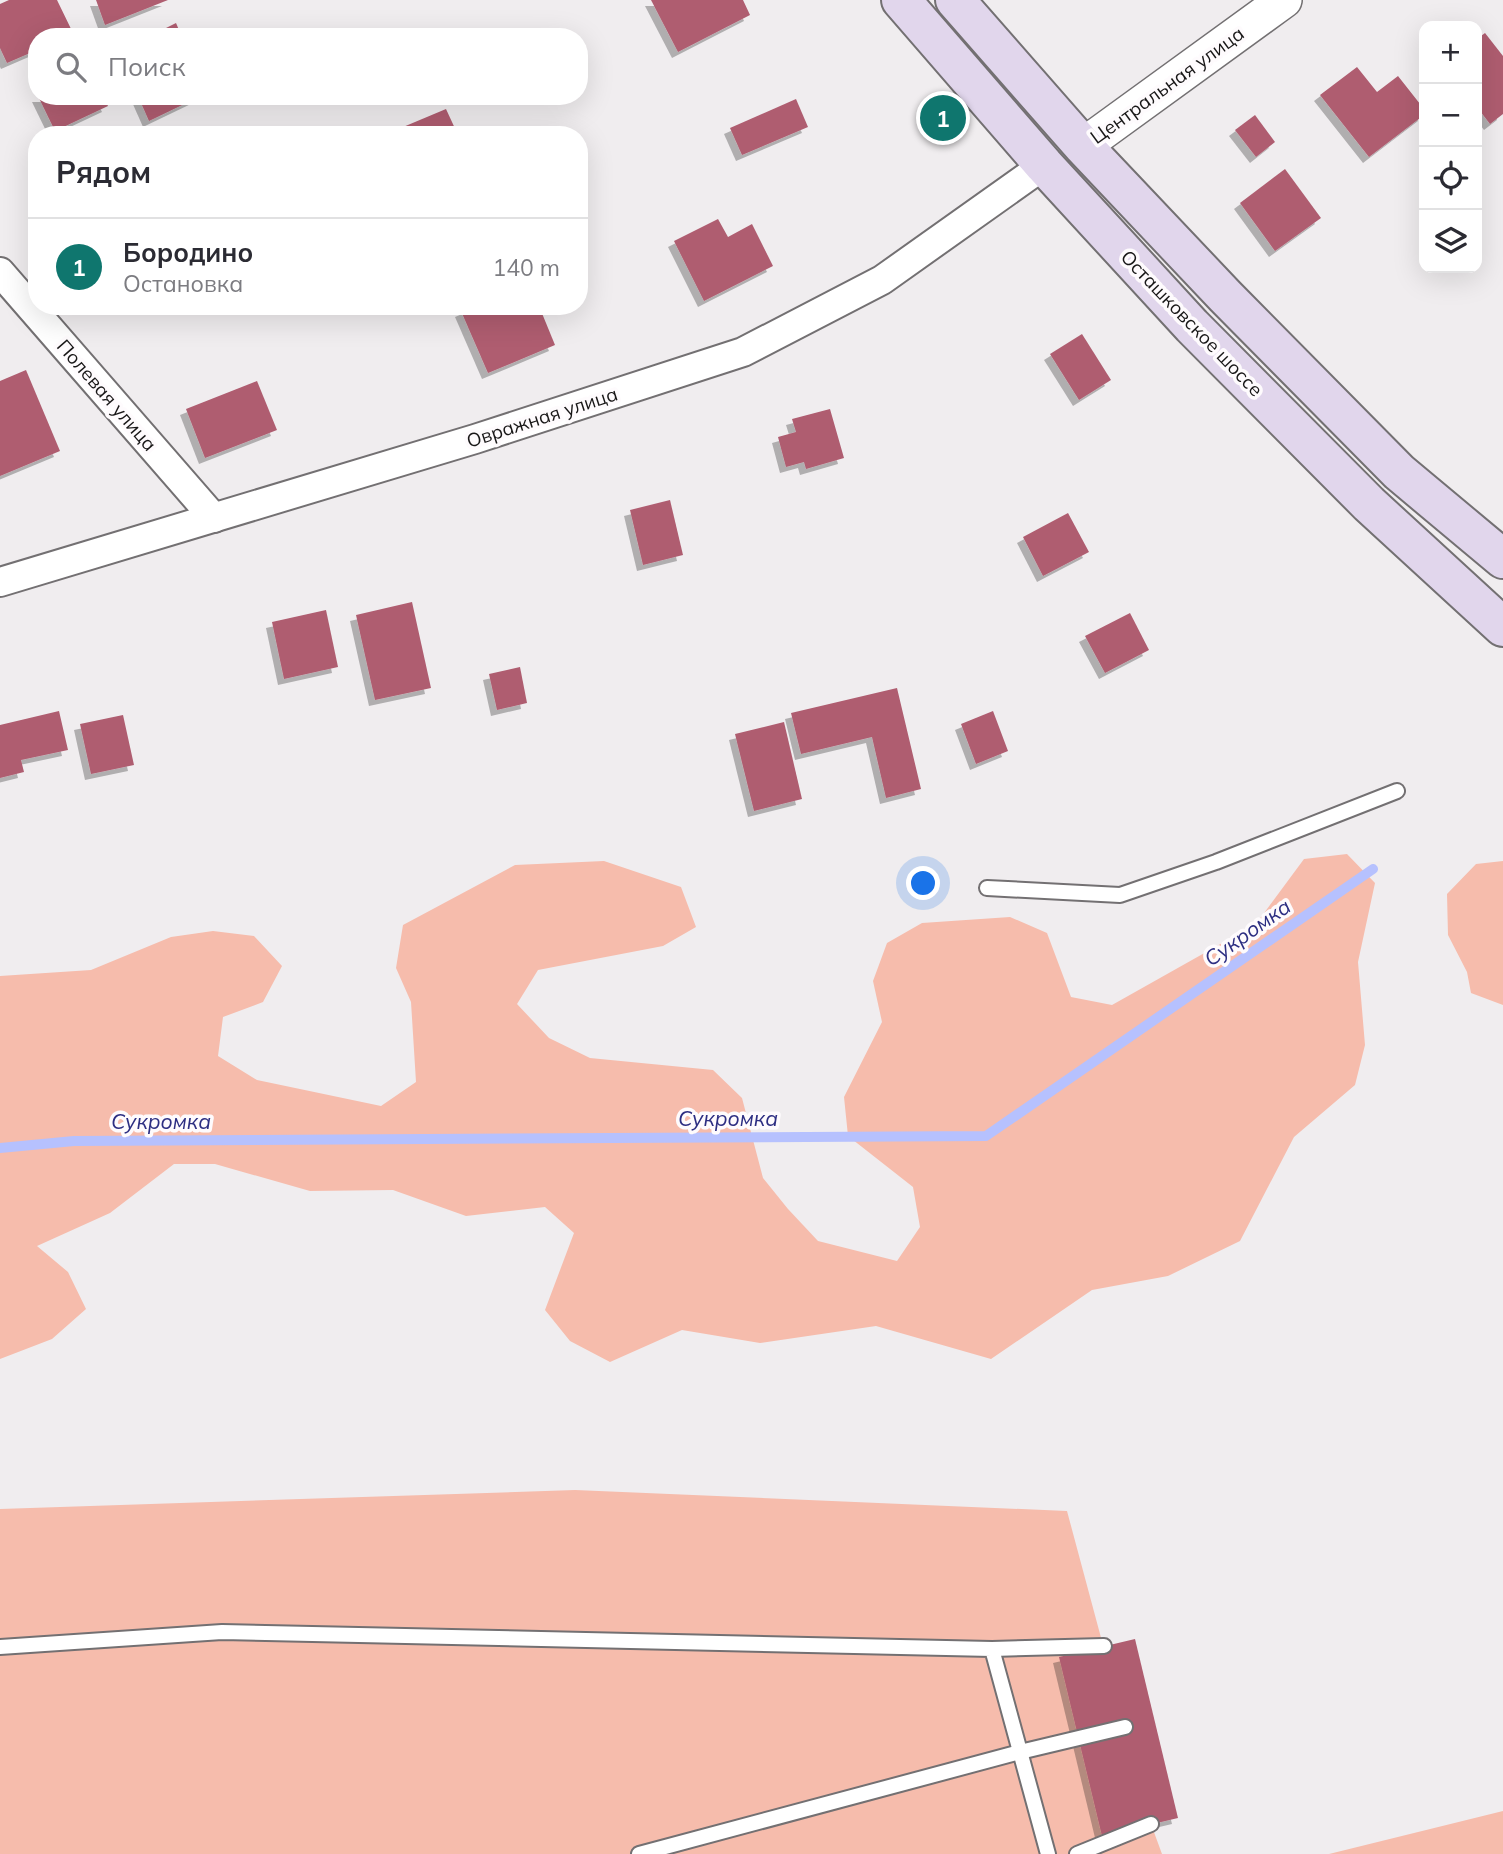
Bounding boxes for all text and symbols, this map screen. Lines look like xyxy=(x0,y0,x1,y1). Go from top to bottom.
street label: Центральная улица xyxy=(1085,21,1249,149)
map controls xyxy=(1419,21,1482,273)
button: + xyxy=(1419,21,1482,84)
search box xyxy=(28,28,588,105)
icon: search xyxy=(52,48,90,86)
text: Поиск xyxy=(108,50,186,83)
button: − xyxy=(1419,84,1482,147)
pin: 1 xyxy=(920,92,966,144)
button: locate xyxy=(1419,147,1482,210)
text: Рядом xyxy=(56,153,151,191)
button: layers xyxy=(1419,210,1482,273)
text: Бородино xyxy=(123,236,253,269)
street label: Осташковское шоссе xyxy=(1116,245,1268,401)
text: 1 xyxy=(72,253,86,282)
text: 140 m xyxy=(492,253,560,282)
text: Остановка xyxy=(123,269,243,298)
street label: Полевая улица xyxy=(52,334,162,456)
street label: Овражная улица xyxy=(463,381,621,453)
your location xyxy=(906,866,940,900)
water label: Сукромка xyxy=(1199,893,1296,971)
water label: Сукромка xyxy=(678,1105,778,1131)
water label: Сукромка xyxy=(111,1108,211,1134)

